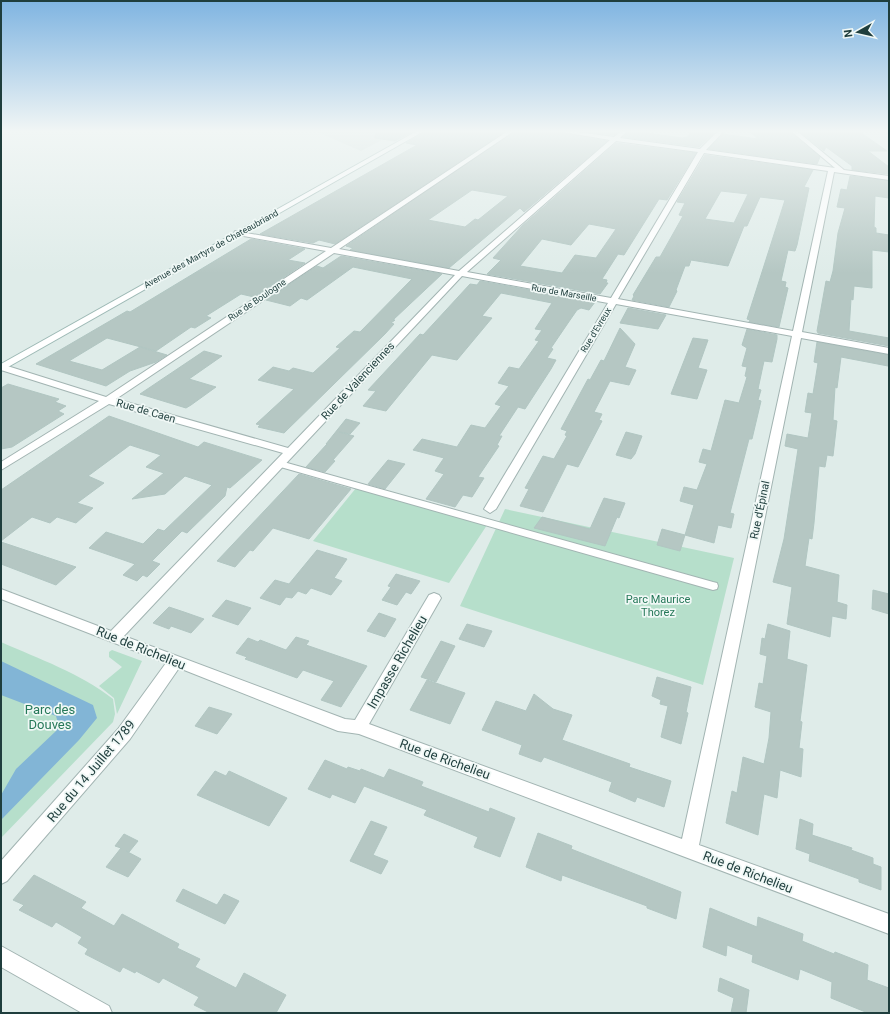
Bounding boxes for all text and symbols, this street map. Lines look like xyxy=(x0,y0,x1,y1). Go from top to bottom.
north arrow xyxy=(838,12,878,52)
text: N xyxy=(842,28,856,38)
street label: Avenue des Martyrs de Chateaubriand xyxy=(142,208,280,290)
street label: Rue de Boulogne xyxy=(226,277,288,323)
street label: Rue de Marseille xyxy=(531,282,598,304)
street label: Rue d'Evreux xyxy=(579,305,614,354)
street label: Rue de Valenciennes xyxy=(319,339,398,423)
street label: Rue de Caen xyxy=(115,396,177,426)
street label: Rue d'Épinal xyxy=(747,480,773,540)
park label: Parc Maurice Thorez xyxy=(626,593,690,619)
street label: Impasse Richelieu xyxy=(364,613,430,711)
street label: Rue de Richelieu xyxy=(94,623,188,673)
park label: Parc des Douves xyxy=(25,702,76,732)
street label: Rue du 14 Juillet 1789 xyxy=(44,717,138,825)
street label: Rue de Richelieu xyxy=(398,736,492,782)
street label: Rue de Richelieu xyxy=(701,848,795,896)

